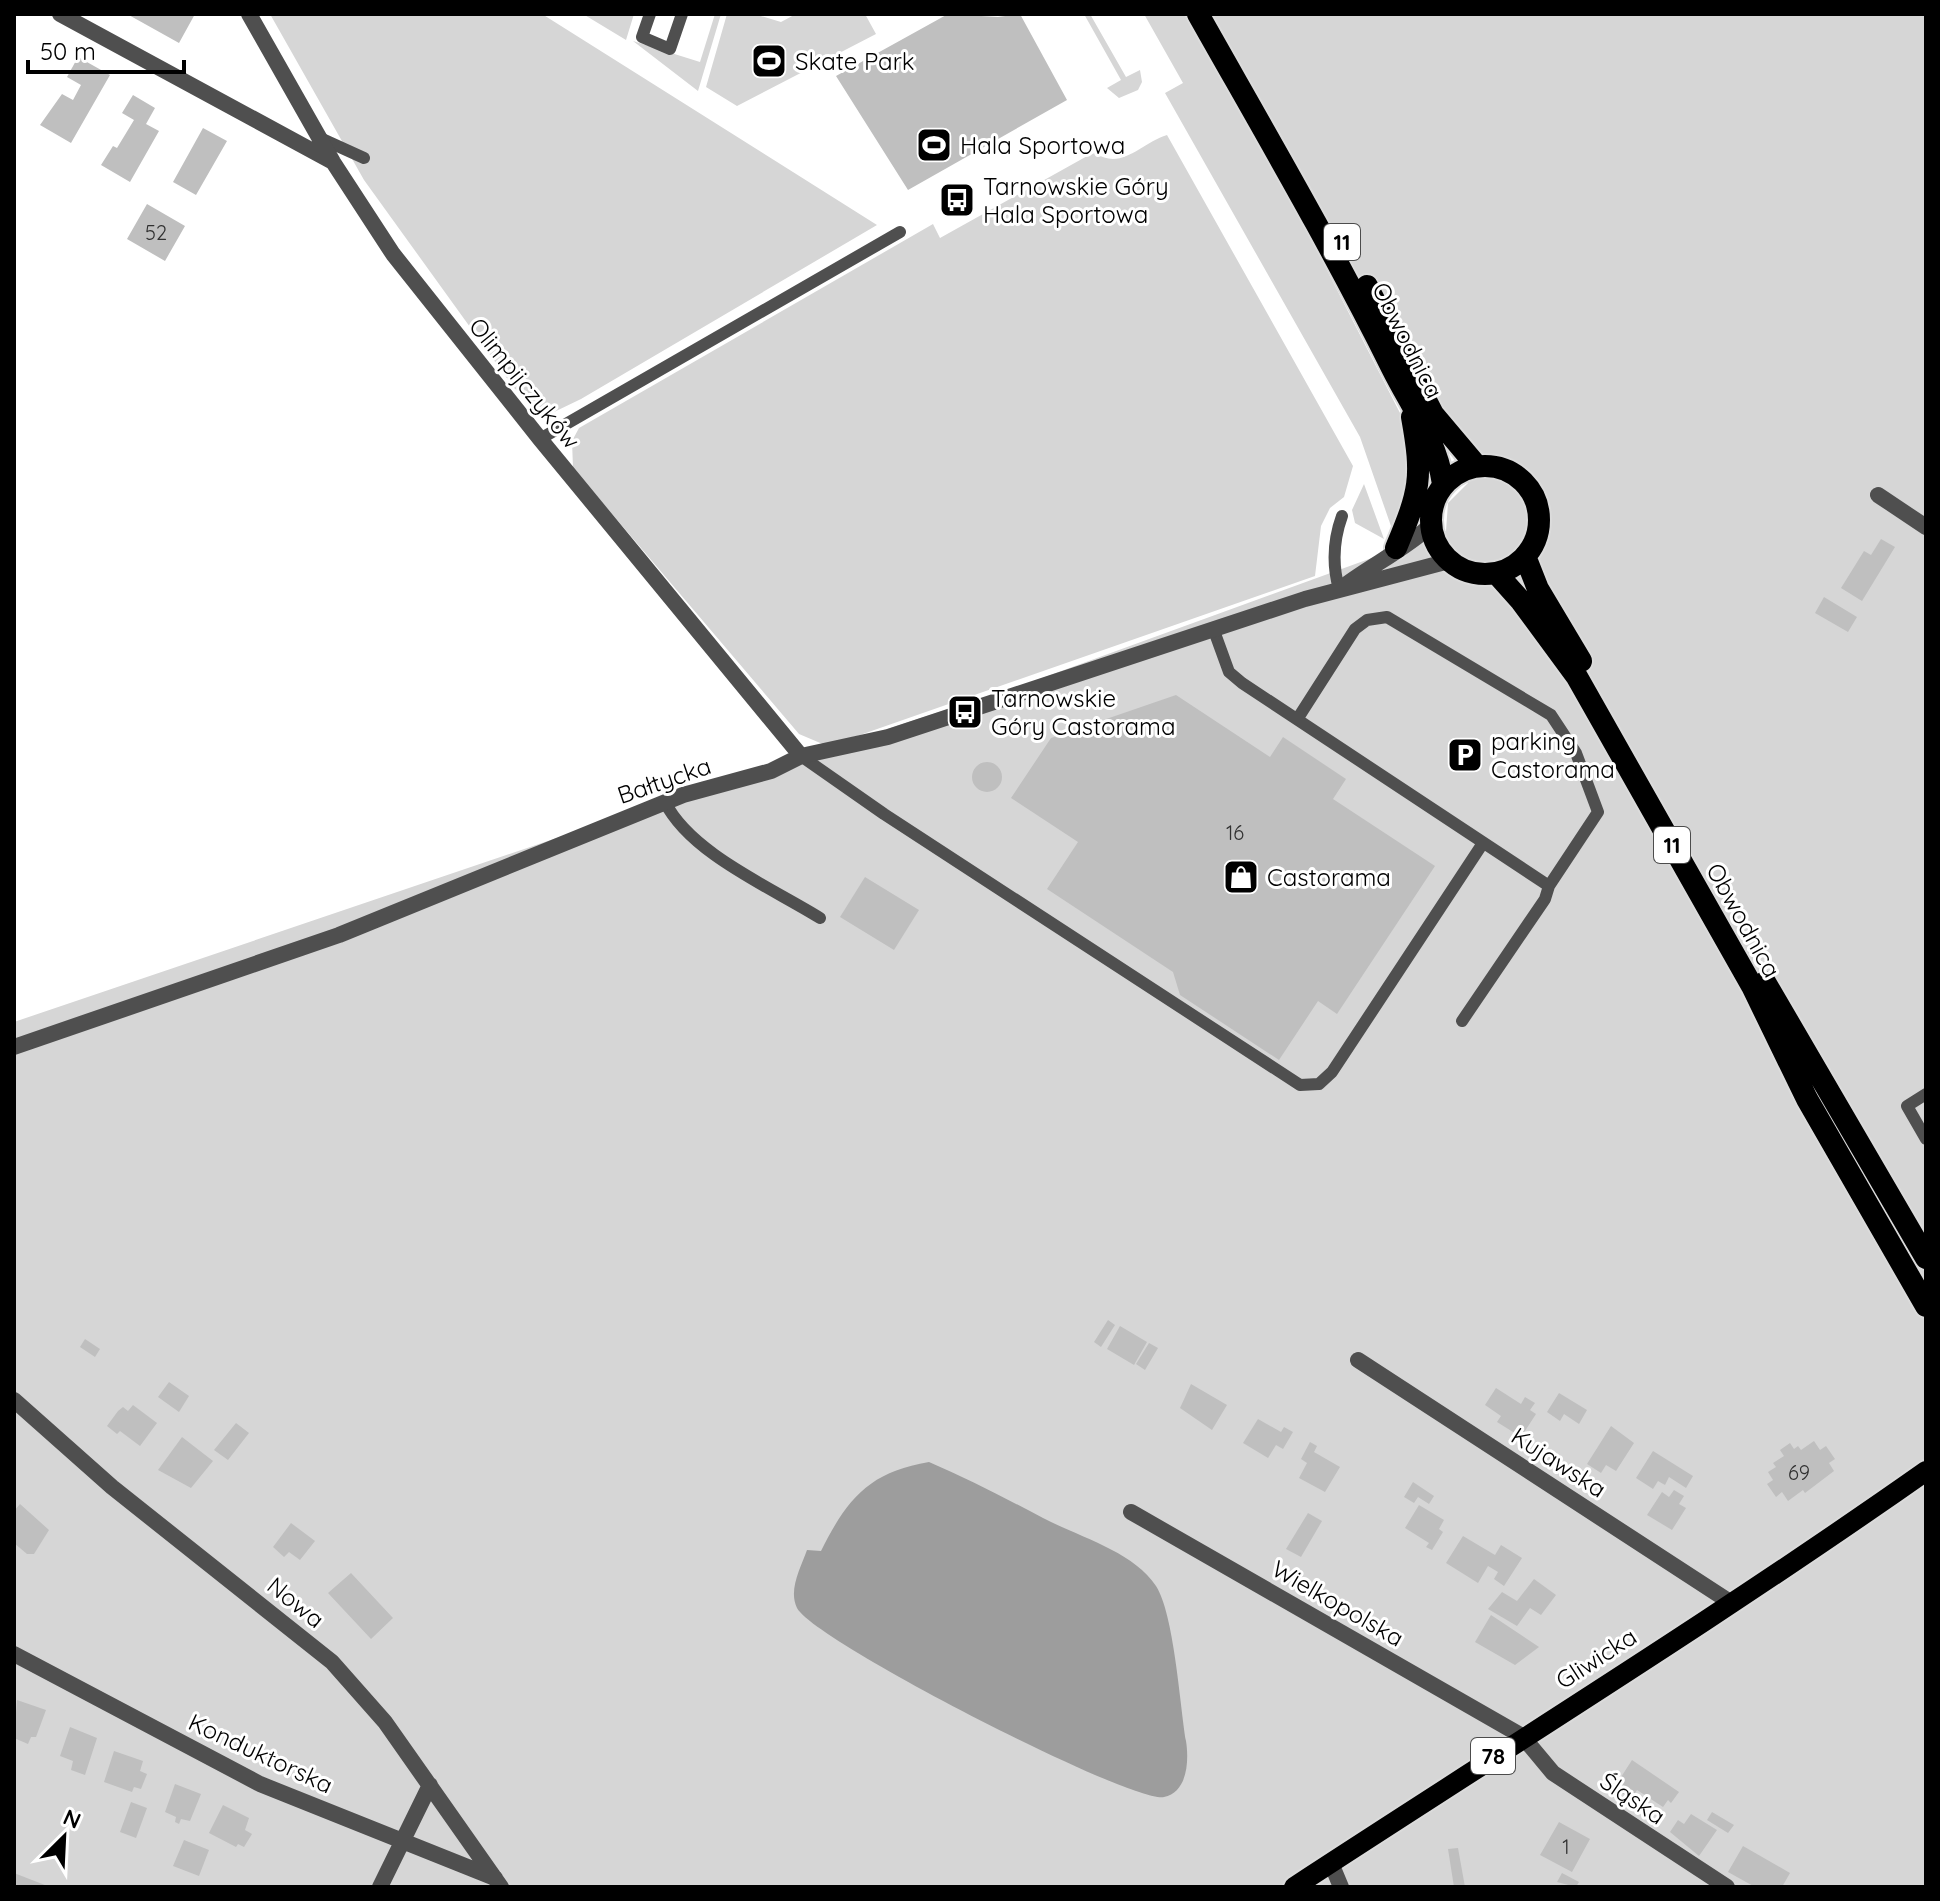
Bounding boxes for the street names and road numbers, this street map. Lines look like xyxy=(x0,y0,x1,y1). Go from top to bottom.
road number: 11 xyxy=(1324,224,1360,260)
street label: Obwodnica xyxy=(1366,277,1450,403)
street label: Olimpijczyków xyxy=(463,311,587,455)
street label: Bałtycka xyxy=(613,750,715,810)
road number: 11 xyxy=(1654,827,1690,863)
street label: Obwodnica xyxy=(1700,858,1788,982)
street label: Kujawska xyxy=(1506,1420,1612,1504)
street label: Wielkopolska xyxy=(1267,1553,1409,1653)
street label: Nowa xyxy=(261,1570,331,1634)
street label: Gliwicka xyxy=(1550,1621,1642,1695)
street label: Konduktorska xyxy=(184,1706,338,1800)
road number: 78 xyxy=(1471,1738,1515,1774)
street label: Śląska xyxy=(1595,1765,1671,1831)

